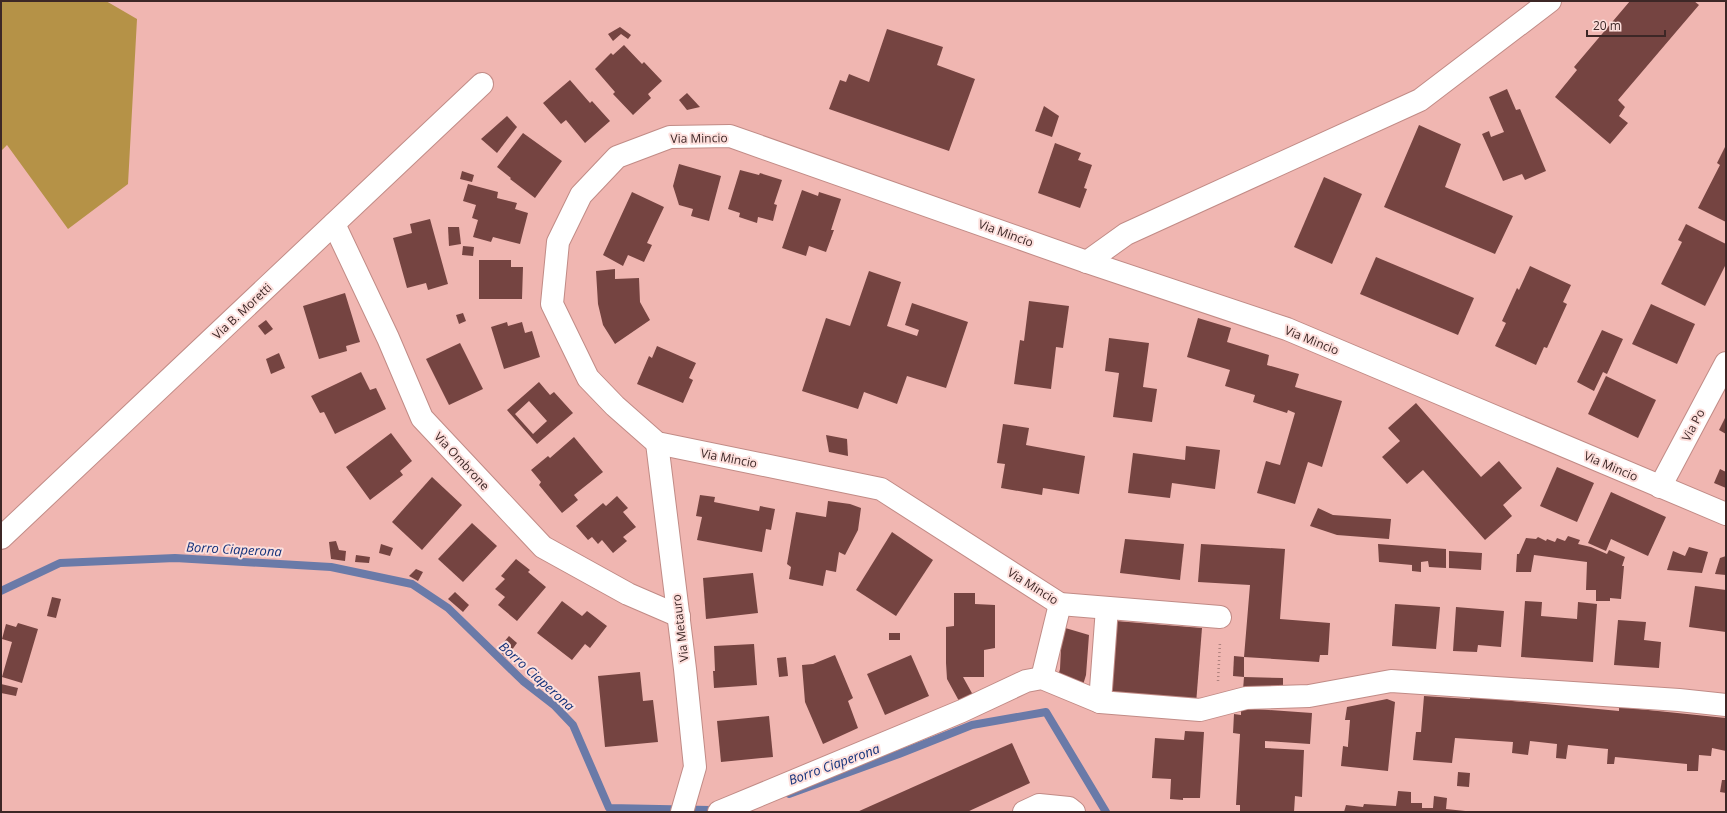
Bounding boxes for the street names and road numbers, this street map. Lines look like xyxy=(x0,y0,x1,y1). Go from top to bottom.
street label: Via Mincio xyxy=(670,129,728,147)
street label: Via Mincio xyxy=(976,215,1036,251)
street label: Via B. Moretti xyxy=(209,279,275,343)
street label: Via Mincio xyxy=(1282,321,1342,359)
street label: Via Po xyxy=(1677,406,1709,444)
street label: Via Ombrone xyxy=(431,428,494,494)
street label: Via Mincio xyxy=(699,444,759,472)
street label: Via Mincio xyxy=(1581,447,1641,485)
street label: Via Mincio xyxy=(1004,564,1062,608)
street label: Via Metauro xyxy=(667,593,693,663)

